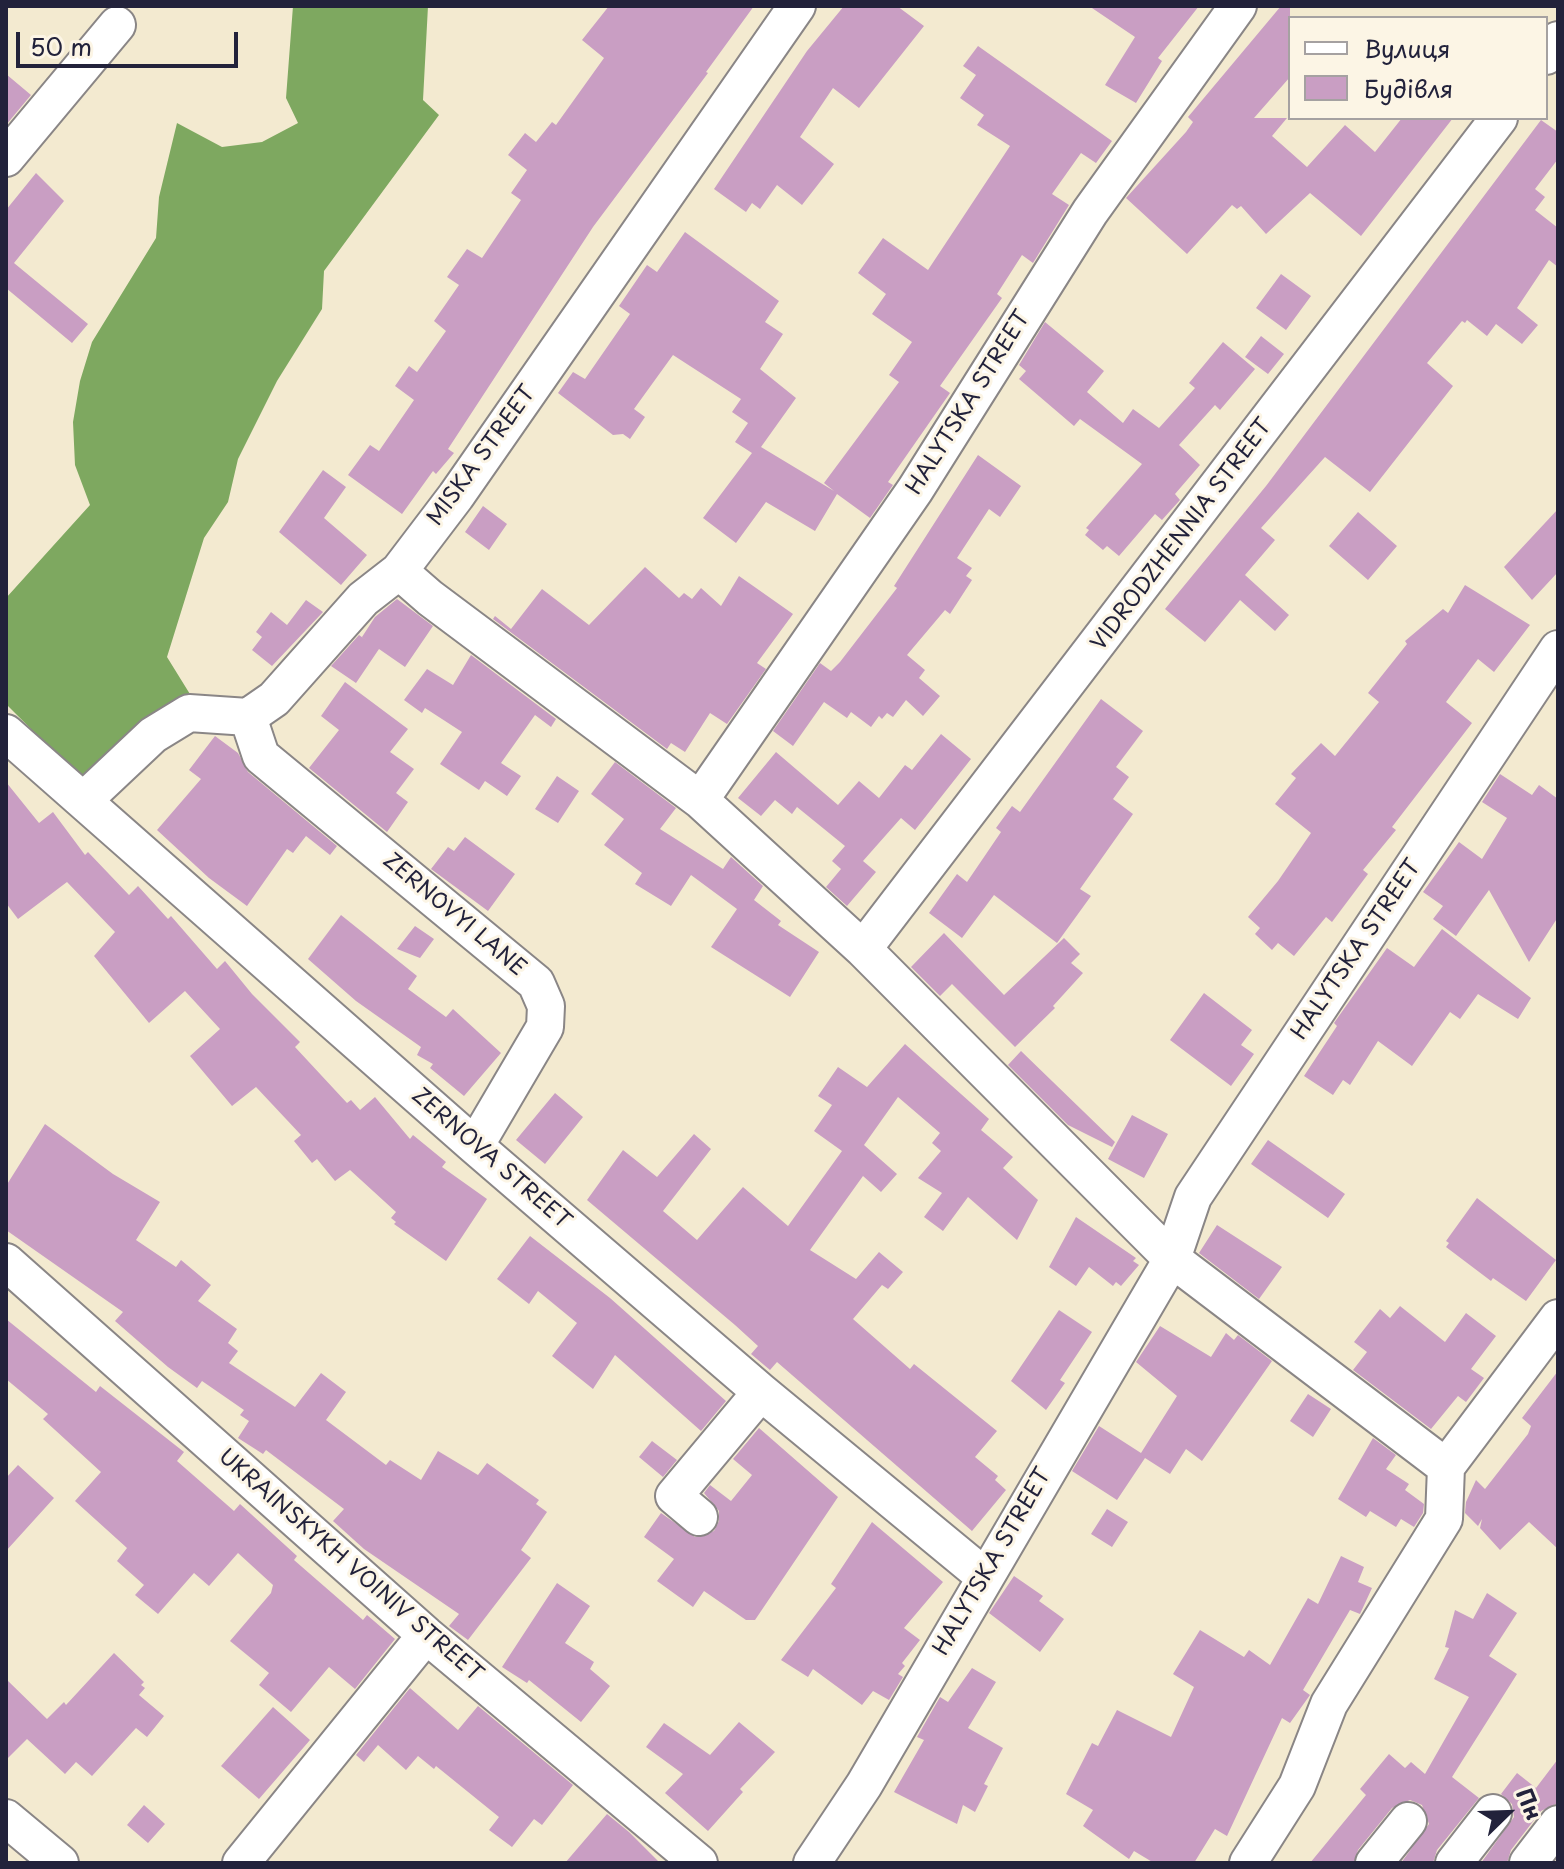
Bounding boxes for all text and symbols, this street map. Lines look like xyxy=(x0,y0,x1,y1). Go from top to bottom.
scale bar xyxy=(20,16,242,66)
legend xyxy=(1288,16,1548,120)
text: 50 m xyxy=(30,28,92,64)
text: Вулиця xyxy=(1364,30,1450,66)
text: Будівля xyxy=(1364,70,1453,106)
street label: HALYTSKA STREET xyxy=(902,306,1036,500)
street label: MISKA STREET xyxy=(422,381,542,531)
street label: VIDRODZHENNIA STREET xyxy=(1086,414,1278,656)
street label: ZERNOVYI LANE xyxy=(377,848,531,982)
street label: HALYTSKA STREET xyxy=(1287,855,1427,1045)
street label: ZERNOVA STREET xyxy=(406,1083,576,1235)
street label: UKRAINSKYKH VOINIV STREET xyxy=(213,1444,487,1688)
street label: HALYTSKA STREET xyxy=(929,1464,1057,1660)
north arrow xyxy=(1468,1773,1548,1853)
text: Пн xyxy=(1509,1782,1552,1825)

